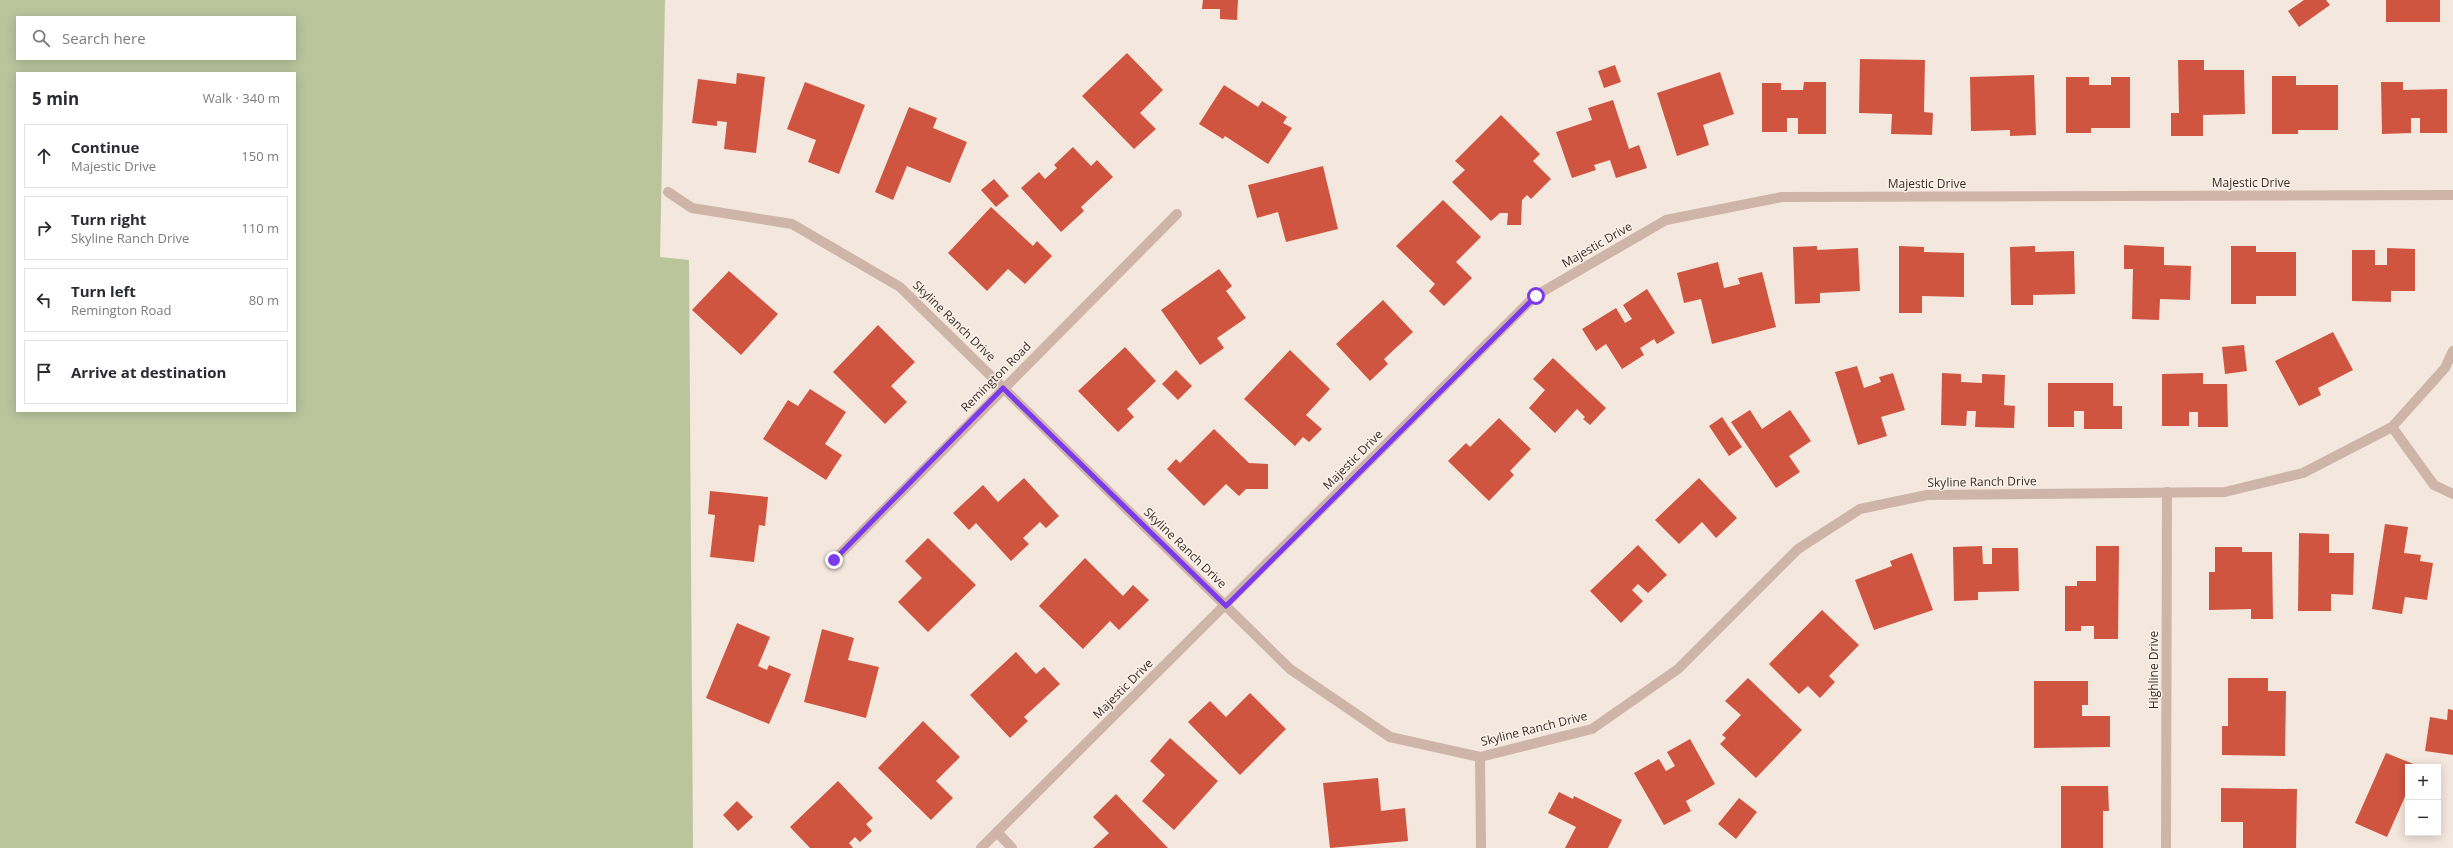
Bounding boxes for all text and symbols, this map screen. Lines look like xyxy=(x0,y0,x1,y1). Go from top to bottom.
search box xyxy=(16,16,296,60)
icon: search xyxy=(30,27,52,49)
text: Search here xyxy=(62,28,146,48)
text: 5 min xyxy=(32,87,79,110)
text: Walk · 340 m xyxy=(203,89,280,107)
text: Continue xyxy=(71,137,139,157)
icon: ahead xyxy=(33,145,55,167)
text: 150 m xyxy=(241,147,279,165)
text: Majestic Drive xyxy=(71,157,156,175)
street label: Majestic Drive xyxy=(2212,174,2291,191)
street label: Majestic Drive xyxy=(1888,175,1967,192)
text: Turn right xyxy=(71,209,146,229)
icon: right xyxy=(33,217,55,239)
street label: Majestic Drive xyxy=(1559,217,1635,272)
text: 110 m xyxy=(241,219,279,237)
text: Skyline Ranch Drive xyxy=(71,229,189,247)
street label: Skyline Ranch Drive xyxy=(909,277,1000,365)
text: Turn left xyxy=(71,281,136,301)
route start xyxy=(1527,287,1545,305)
icon: left xyxy=(33,289,55,311)
text: 80 m xyxy=(249,291,279,309)
text: Remington Road xyxy=(71,301,172,319)
street label: Remington Road xyxy=(957,338,1034,415)
icon: arrive xyxy=(33,361,55,383)
text: Arrive at destination xyxy=(71,362,226,382)
street label: Majestic Drive xyxy=(1319,426,1387,493)
street label: Skyline Ranch Drive xyxy=(1927,472,2037,491)
street label: Skyline Ranch Drive xyxy=(1140,504,1231,592)
route end xyxy=(825,551,843,569)
street label: Highline Drive xyxy=(2145,631,2162,709)
street label: Majestic Drive xyxy=(1089,655,1157,722)
street label: Skyline Ranch Drive xyxy=(1479,707,1589,750)
map controls xyxy=(2405,764,2441,836)
button: + xyxy=(2405,764,2441,800)
button: − xyxy=(2405,800,2441,836)

